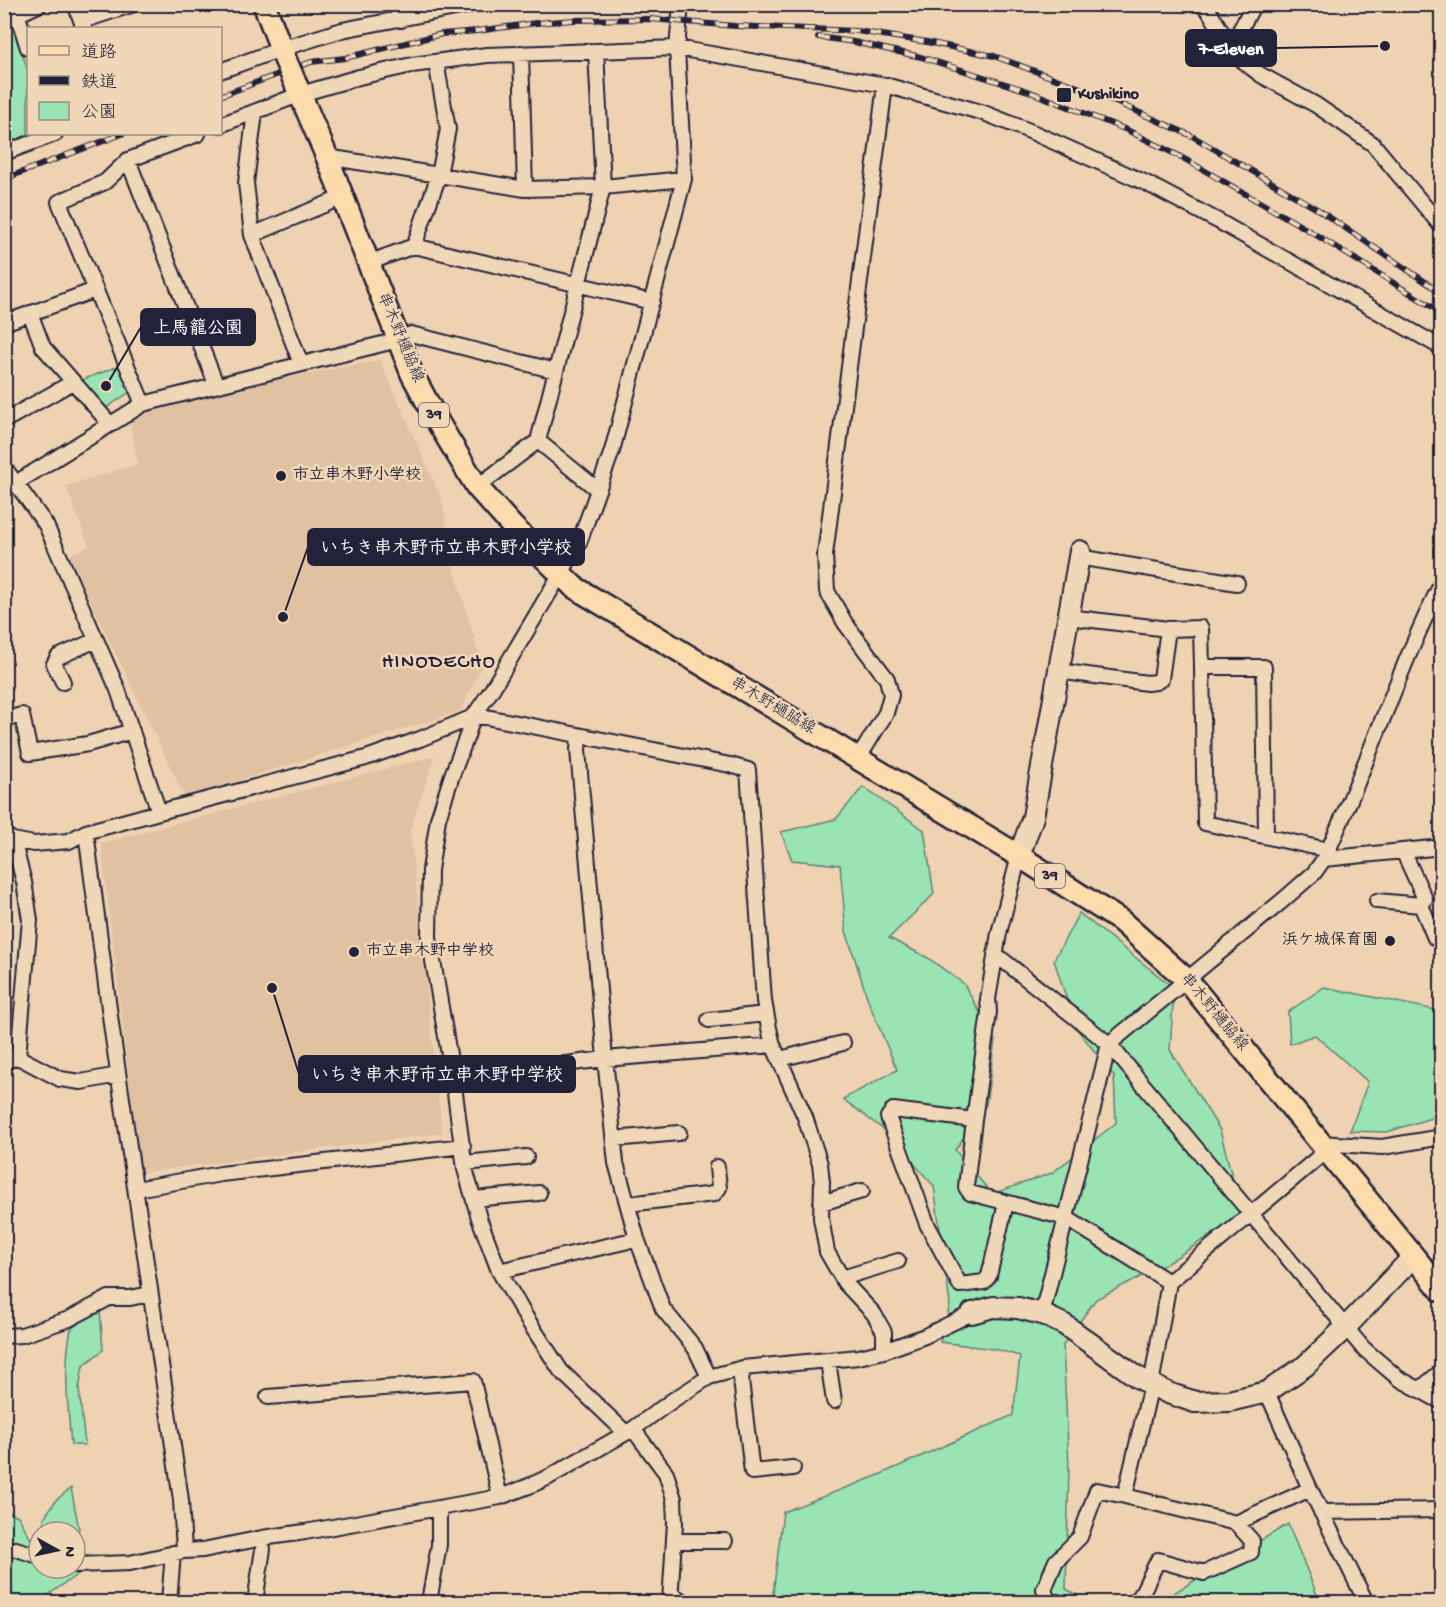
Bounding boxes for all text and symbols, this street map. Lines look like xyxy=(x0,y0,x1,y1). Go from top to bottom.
legend xyxy=(27,27,222,135)
callout: 7-Eleven xyxy=(1186,30,1276,66)
text: 7-Eleven xyxy=(1197,40,1264,61)
text: 道路 xyxy=(81,42,117,64)
text: 鉄道 xyxy=(81,72,117,94)
marker: Kushikino xyxy=(1055,86,1073,104)
place label: Kushikino xyxy=(1077,86,1139,105)
text: 公園 xyxy=(81,103,117,124)
street label: 串木野樋脇線 xyxy=(371,289,428,386)
callout: 上馬籠公園 xyxy=(141,309,255,345)
text: 上馬籠公園 xyxy=(153,318,243,340)
road number: 39 xyxy=(419,403,449,427)
place label: 市立串木野小学校 xyxy=(293,465,421,486)
marker: 市立串木野小学校 xyxy=(274,469,288,483)
callout: いちき串木野市立串木野小学校 xyxy=(308,529,584,565)
text: いちき串木野市立串木野小学校 xyxy=(320,538,572,560)
district label: HINODECHO xyxy=(382,652,496,675)
street label: 串木野樋脇線 xyxy=(726,672,819,740)
road number: 39 xyxy=(1035,864,1065,888)
place label: 浜ケ城保育園 xyxy=(1282,930,1378,951)
marker: 浜ケ城保育園 xyxy=(1383,934,1397,948)
place label: 市立串木野中学校 xyxy=(366,941,494,962)
marker: 市立串木野中学校 xyxy=(347,945,361,959)
street label: 串木野樋脇線 xyxy=(1175,969,1253,1056)
callout: いちき串木野市立串木野中学校 xyxy=(299,1056,575,1092)
text: いちき串木野市立串木野中学校 xyxy=(311,1065,563,1087)
north arrow xyxy=(27,1520,87,1580)
text: N xyxy=(58,1545,79,1559)

